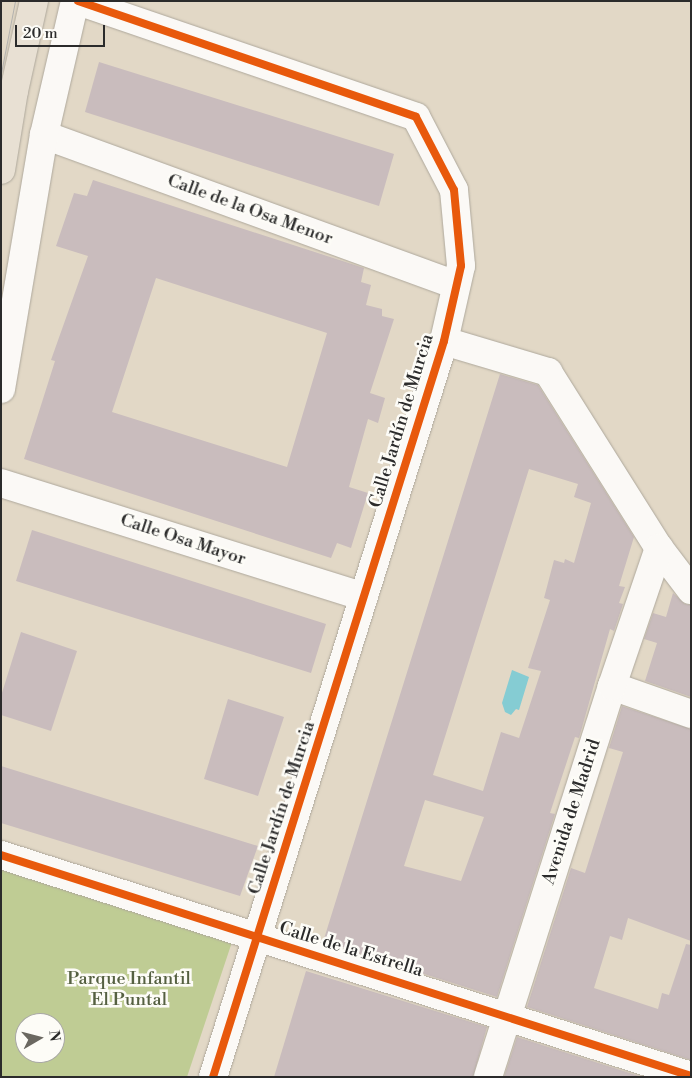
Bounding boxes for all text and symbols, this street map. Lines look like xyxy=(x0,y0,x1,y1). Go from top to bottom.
scale bar xyxy=(18,15,108,47)
text: 20 m xyxy=(23,24,58,43)
street label: Calle de la Osa Menor xyxy=(164,170,336,250)
street label: Calle Jardín de Murcia xyxy=(365,331,439,511)
street label: Calle Osa Mayor xyxy=(117,510,249,570)
street label: Calle Jardín de Murcia xyxy=(244,719,320,897)
street label: Avenida de Madrid xyxy=(538,737,606,887)
street label: Calle de la Estrella xyxy=(276,918,426,982)
park label: Parque Infantil El Puntal xyxy=(67,969,191,1012)
north arrow xyxy=(15,1013,65,1063)
text: N xyxy=(44,1029,64,1043)

